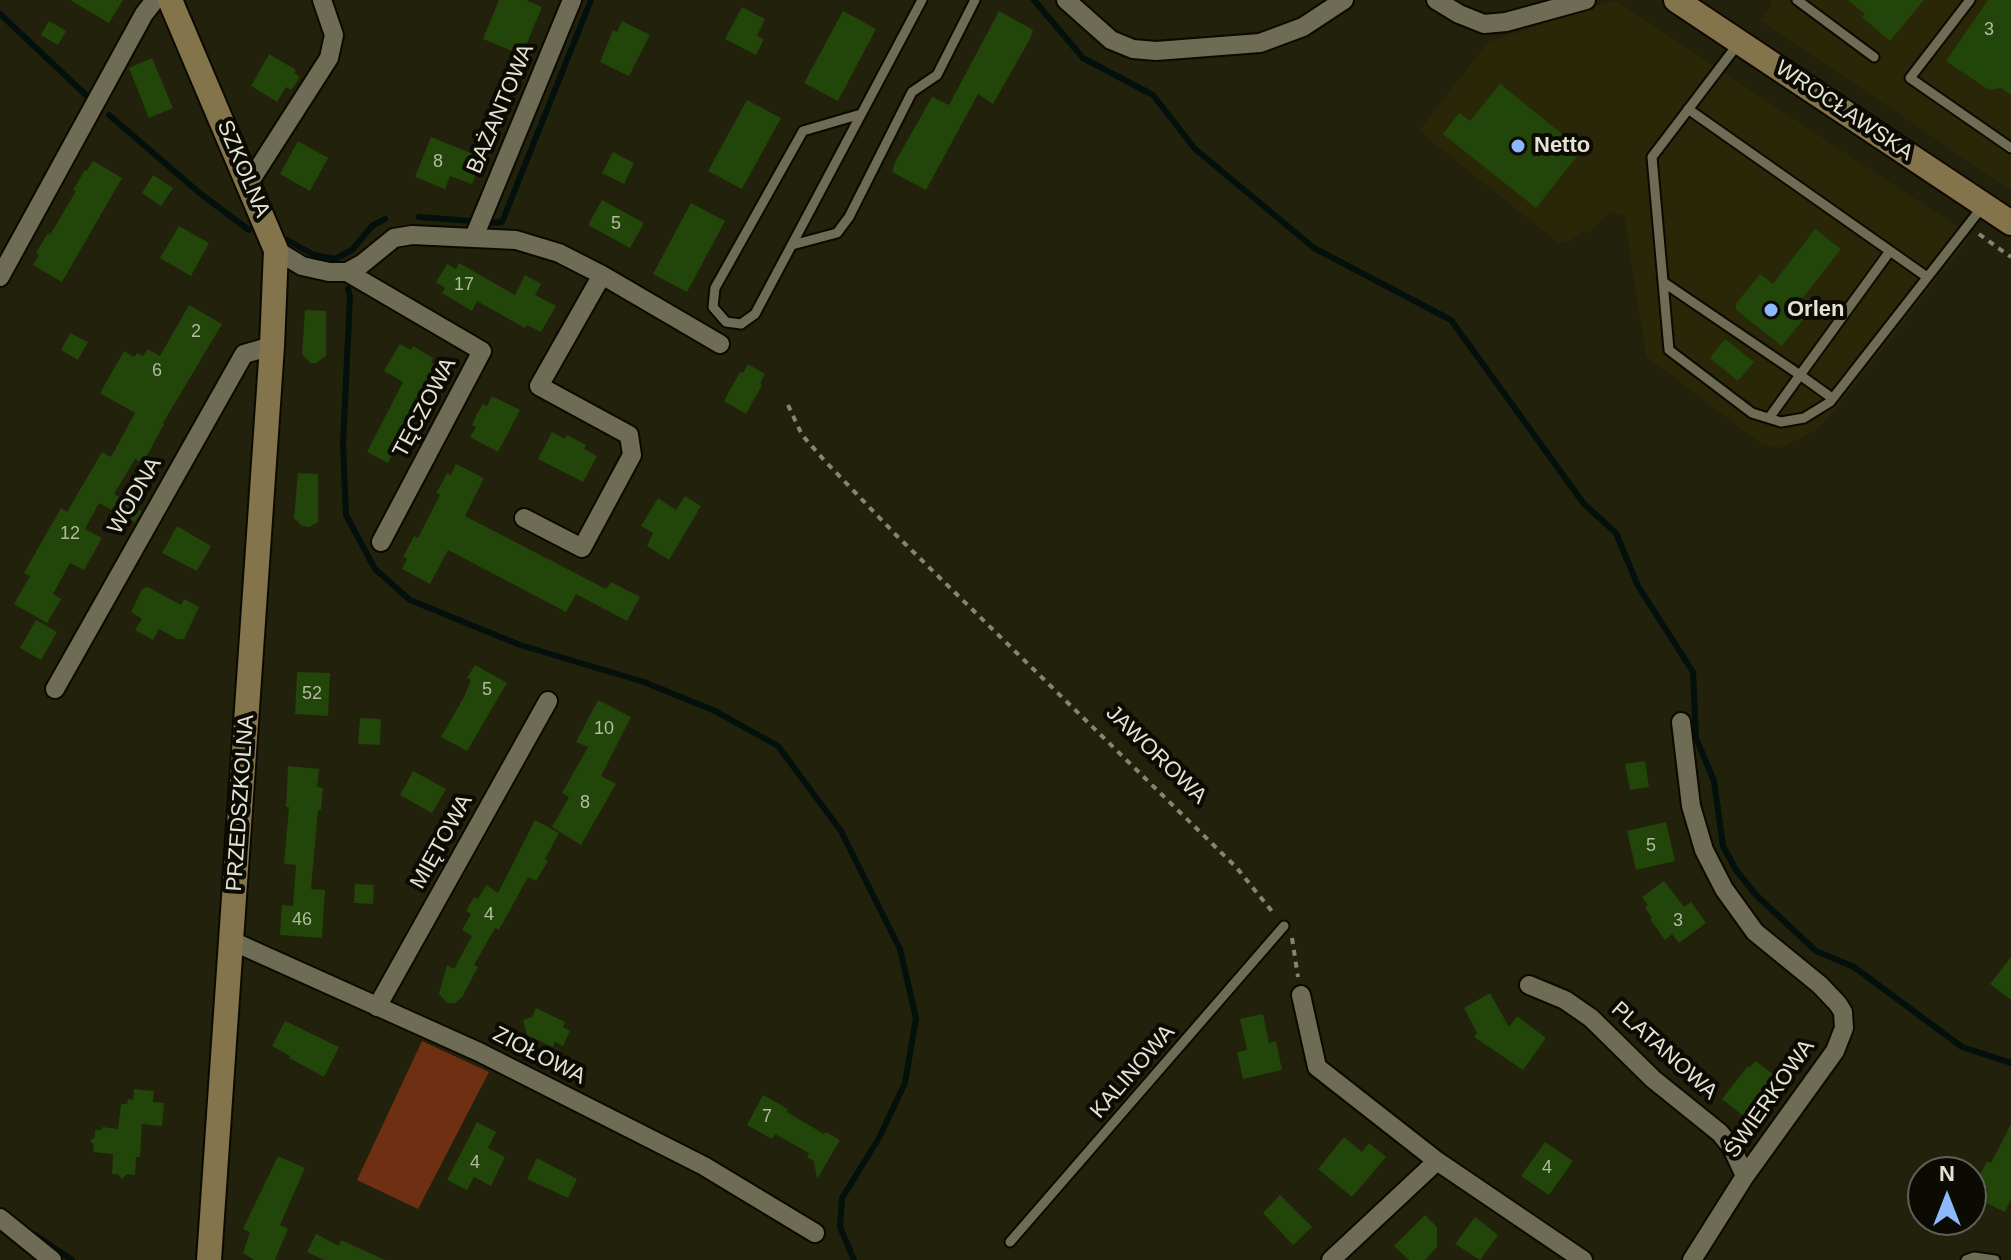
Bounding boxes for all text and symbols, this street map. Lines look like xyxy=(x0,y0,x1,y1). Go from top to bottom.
house number: 3 xyxy=(1984,19,1994,41)
street label: BAŻANTOWA xyxy=(462,40,540,178)
street label: WROCŁAWSKA xyxy=(1770,55,1918,167)
street label: SZKOLNA xyxy=(211,117,275,221)
place label: Netto xyxy=(1534,133,1590,159)
marker: Netto xyxy=(1509,137,1527,155)
house number: 8 xyxy=(433,151,443,173)
house number: 5 xyxy=(611,213,621,235)
house number: 17 xyxy=(454,274,474,296)
place label: Orlen xyxy=(1787,297,1844,323)
marker: Orlen xyxy=(1762,301,1780,319)
house number: 2 xyxy=(191,321,201,343)
street label: TĘCZOWA xyxy=(388,354,462,462)
house number: 6 xyxy=(152,360,162,382)
street label: WODNA xyxy=(102,453,168,539)
house number: 12 xyxy=(60,523,80,545)
house number: 5 xyxy=(482,679,492,701)
house number: 52 xyxy=(302,683,322,705)
street label: JAWOROWA xyxy=(1100,700,1212,810)
street label: PRZEDSZKOLNA xyxy=(222,714,260,892)
house number: 10 xyxy=(594,718,614,740)
street label: MIĘTOWA xyxy=(405,790,479,894)
house number: 8 xyxy=(580,792,590,814)
house number: 5 xyxy=(1646,835,1656,857)
house number: 4 xyxy=(484,904,494,926)
house number: 46 xyxy=(292,909,312,931)
house number: 3 xyxy=(1673,910,1683,932)
street label: PLATANOWA xyxy=(1605,996,1723,1106)
street label: KALINOWA xyxy=(1085,1020,1181,1124)
street label: ZIOŁOWA xyxy=(488,1021,590,1091)
street label: ŚWIERKOWA xyxy=(1719,1035,1821,1163)
house number: 7 xyxy=(762,1106,772,1128)
house number: 4 xyxy=(470,1152,480,1174)
north arrow xyxy=(1907,1156,1987,1236)
house number: 4 xyxy=(1542,1157,1552,1179)
text: N xyxy=(1939,1161,1955,1186)

